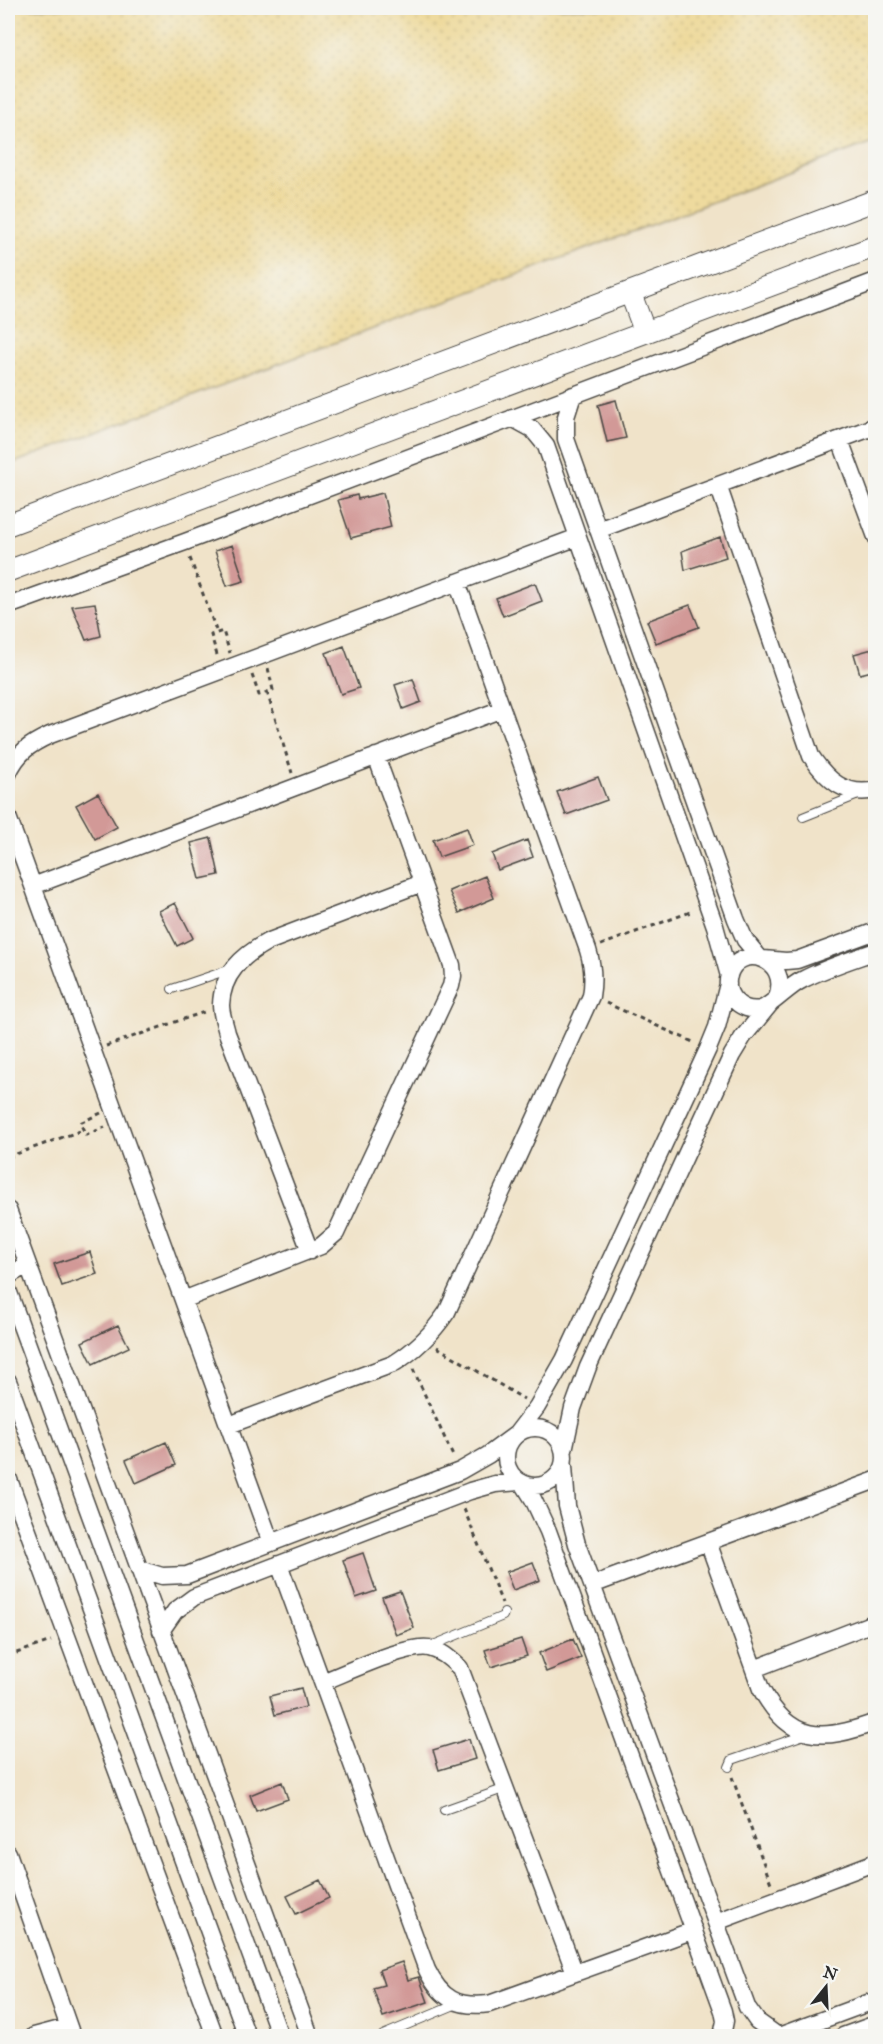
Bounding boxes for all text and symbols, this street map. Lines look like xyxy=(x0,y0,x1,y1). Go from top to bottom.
north arrow xyxy=(796,1957,856,2017)
text: N xyxy=(821,1962,840,1984)

